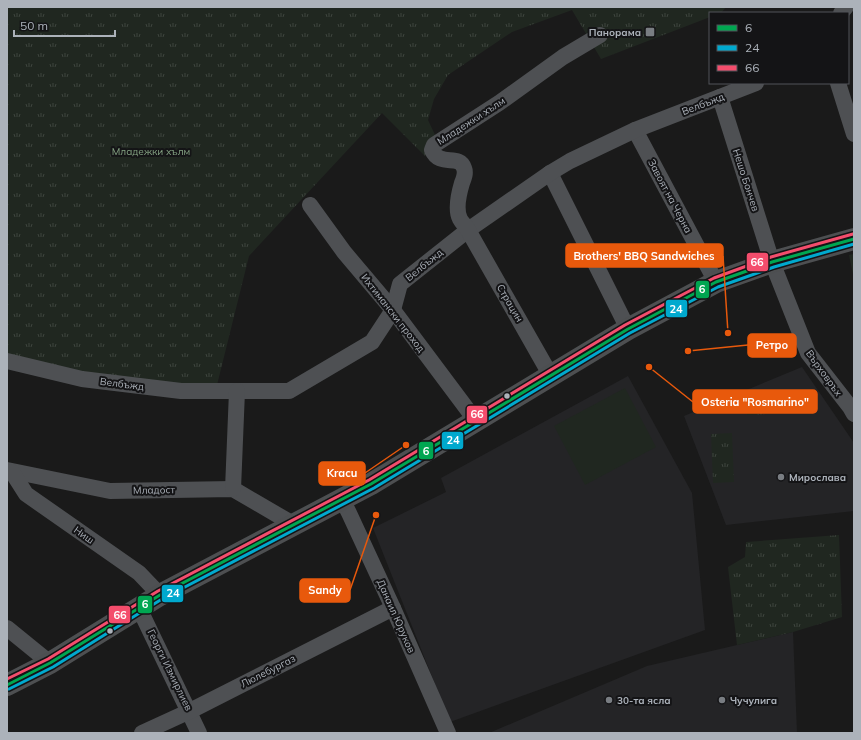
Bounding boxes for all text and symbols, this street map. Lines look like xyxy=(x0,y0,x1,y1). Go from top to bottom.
scale bar xyxy=(14,12,115,38)
legend xyxy=(709,12,849,84)
text: 50 m xyxy=(20,18,48,33)
text: 6 xyxy=(745,20,752,35)
place label: Панорама xyxy=(589,26,641,39)
marker: Панорама xyxy=(644,26,656,38)
text: 24 xyxy=(745,40,759,55)
text: 66 xyxy=(745,60,759,75)
street label: Велбъжд xyxy=(680,90,726,118)
street label: Младежки хълм xyxy=(435,94,507,148)
park label: Младежки хълм xyxy=(112,145,190,158)
street label: Нешо Бончев xyxy=(730,147,762,213)
street label: Завоят на Черна xyxy=(645,157,695,235)
callout: Brothers' BBQ Sandwiches xyxy=(566,244,723,267)
street label: Велбъжд xyxy=(403,246,445,284)
text: Brothers' BBQ Sandwiches xyxy=(573,249,715,263)
line badge: 66 xyxy=(746,252,769,272)
text: 66 xyxy=(750,255,764,269)
street label: Ихтимански проход xyxy=(358,271,428,355)
line badge: 6 xyxy=(695,280,710,299)
street label: Страцин xyxy=(494,282,526,324)
text: 6 xyxy=(699,282,706,296)
line badge: 24 xyxy=(665,299,688,318)
text: 24 xyxy=(669,302,683,316)
callout: Ретро xyxy=(748,334,796,357)
text: Ретро xyxy=(756,338,788,352)
street label: Върховръх xyxy=(803,347,845,399)
street label: Велбъжд xyxy=(99,375,145,393)
callout: Osteria "Rosmarino" xyxy=(693,390,817,413)
unlabelled marker xyxy=(502,391,512,401)
text: Osteria "Rosmarino" xyxy=(701,395,809,409)
line badge: 66 xyxy=(466,405,488,424)
text: 66 xyxy=(470,407,484,421)
line badge: 24 xyxy=(441,431,464,450)
text: 24 xyxy=(446,433,460,447)
line badge: 6 xyxy=(418,441,434,460)
text: 6 xyxy=(423,444,430,458)
callout: Kracu xyxy=(319,462,365,485)
text: Kracu xyxy=(327,466,357,480)
place label: Мирослава xyxy=(789,471,846,484)
marker: Мирослава xyxy=(776,472,786,482)
street label: Младост xyxy=(133,483,176,497)
street label: Ниш xyxy=(71,523,97,547)
street label: Данаил Юруков xyxy=(374,577,418,655)
callout: Sandy xyxy=(300,579,350,602)
text: Sandy xyxy=(308,583,342,597)
line badge: 24 xyxy=(161,584,184,603)
text: 24 xyxy=(166,586,180,600)
line badge: 6 xyxy=(137,595,153,614)
text: 6 xyxy=(142,597,149,611)
line badge: 66 xyxy=(108,605,131,624)
text: 66 xyxy=(113,608,127,622)
unlabelled marker xyxy=(105,626,115,636)
street label: Георги Измирлиев xyxy=(145,627,196,713)
street label: Люлебургаз xyxy=(238,652,298,690)
place label: 30-та ясла xyxy=(617,694,671,707)
place label: Чучулига xyxy=(730,694,777,707)
marker: 30-та ясла xyxy=(604,695,614,705)
marker: Чучулига xyxy=(717,695,727,705)

